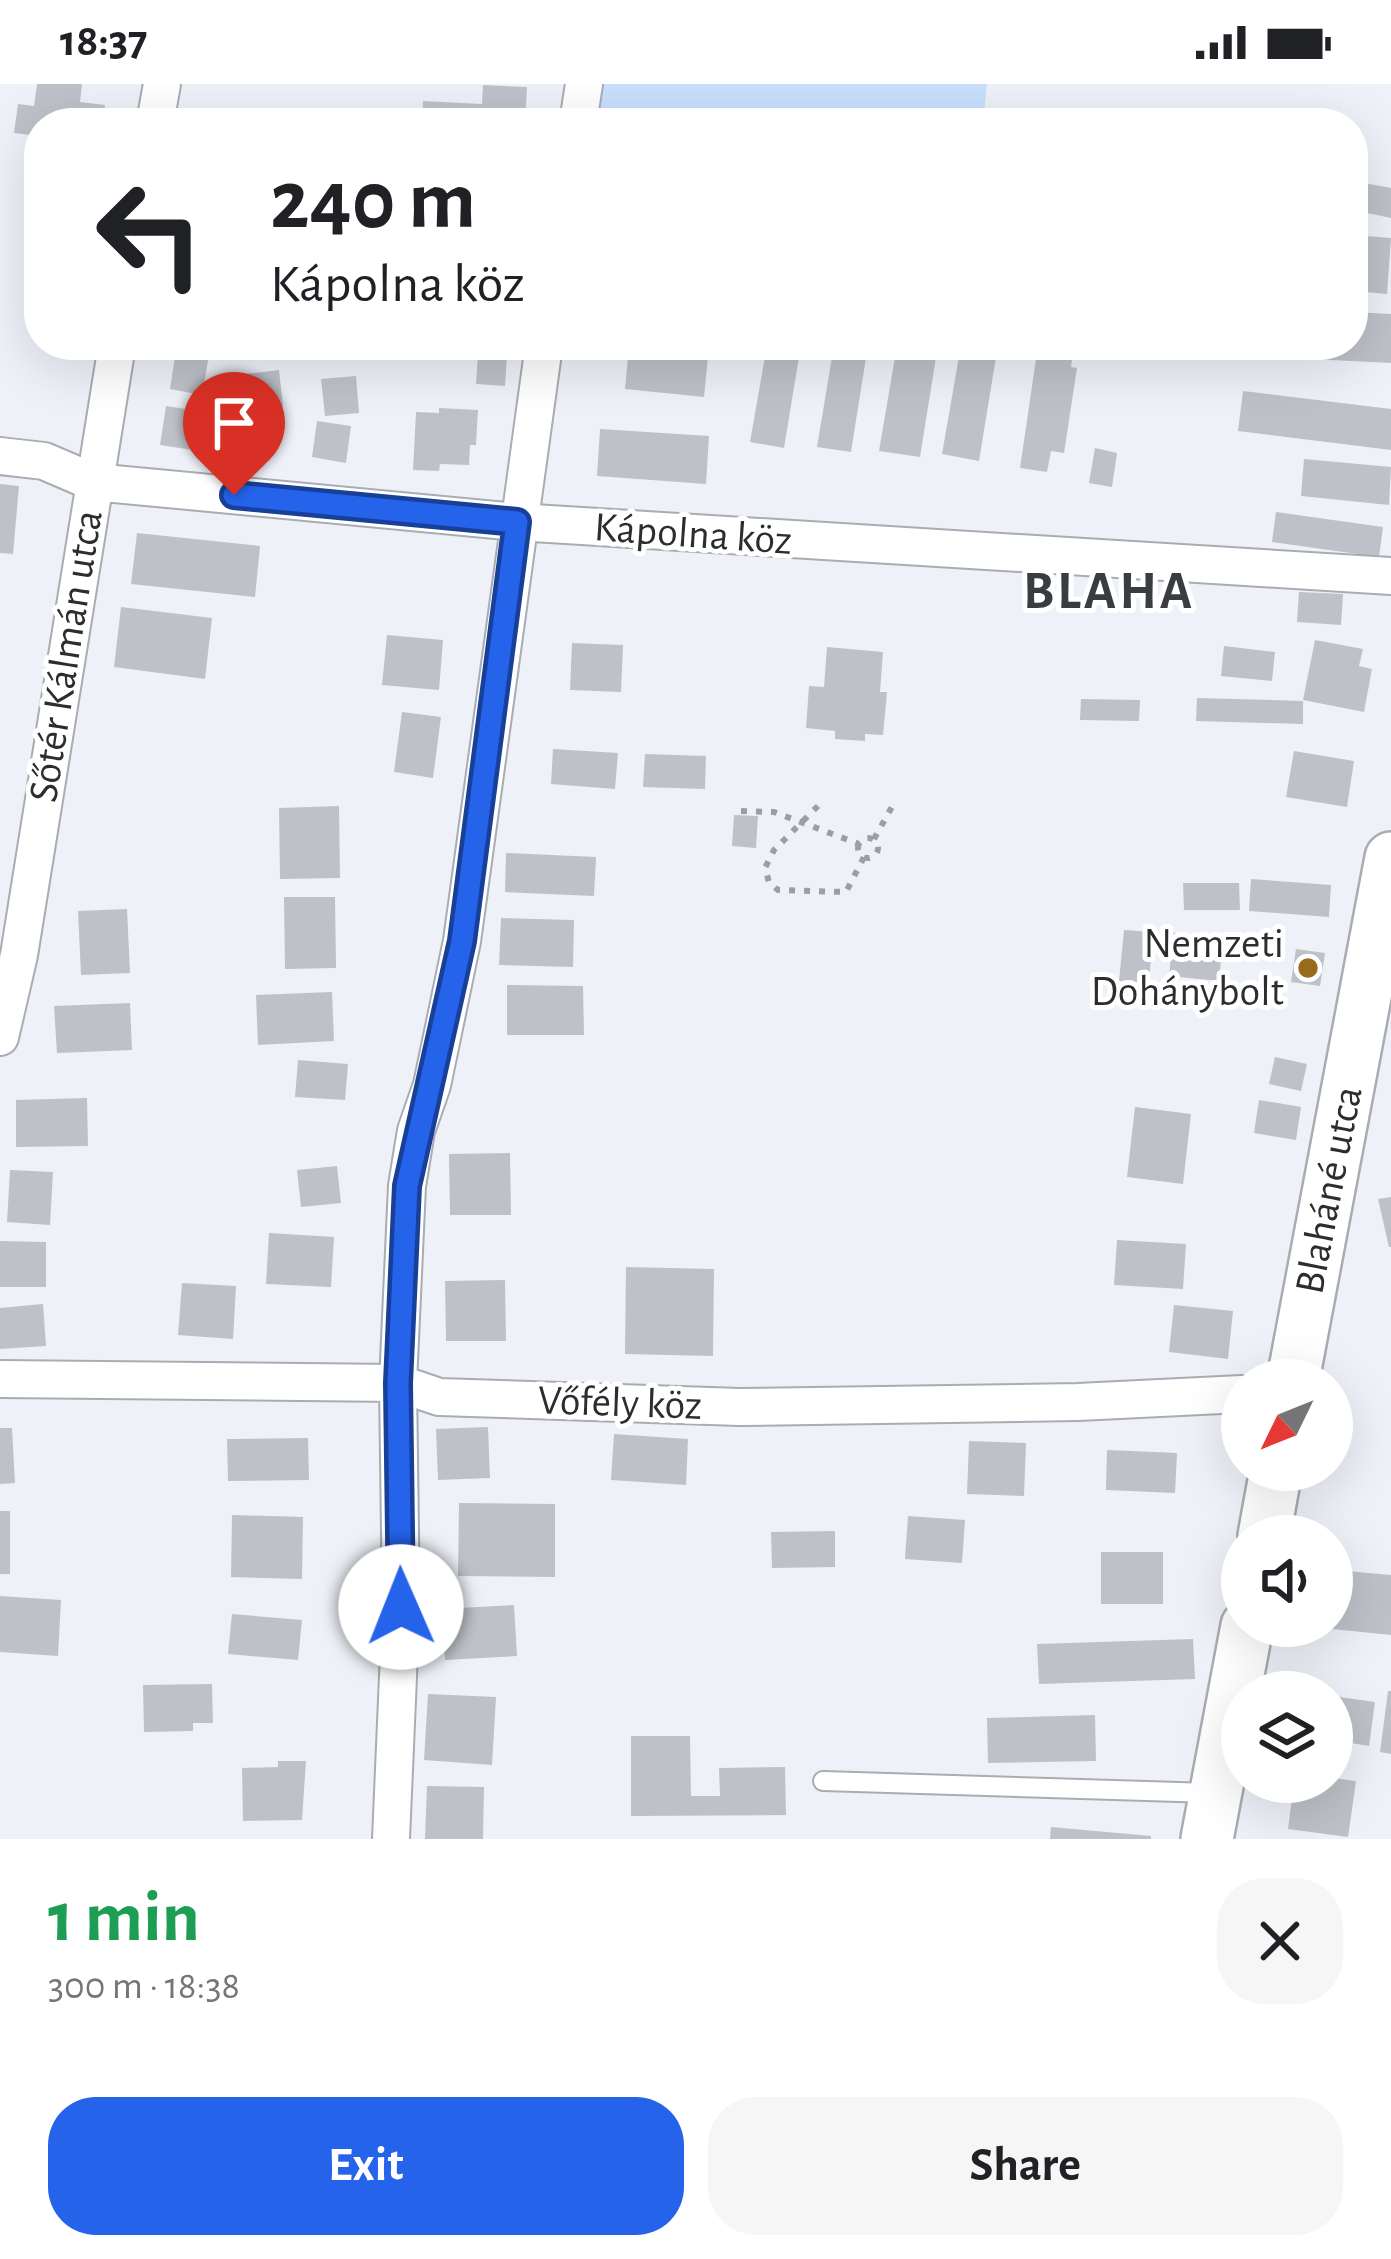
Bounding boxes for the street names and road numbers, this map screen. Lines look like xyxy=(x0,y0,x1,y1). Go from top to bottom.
street label: Kápolna köz xyxy=(593,506,793,562)
street label: Sőtér Kálmán utca xyxy=(22,507,110,805)
street label: Blaháné utca xyxy=(1288,1083,1370,1297)
street label: Vőfély köz xyxy=(537,1379,703,1427)

